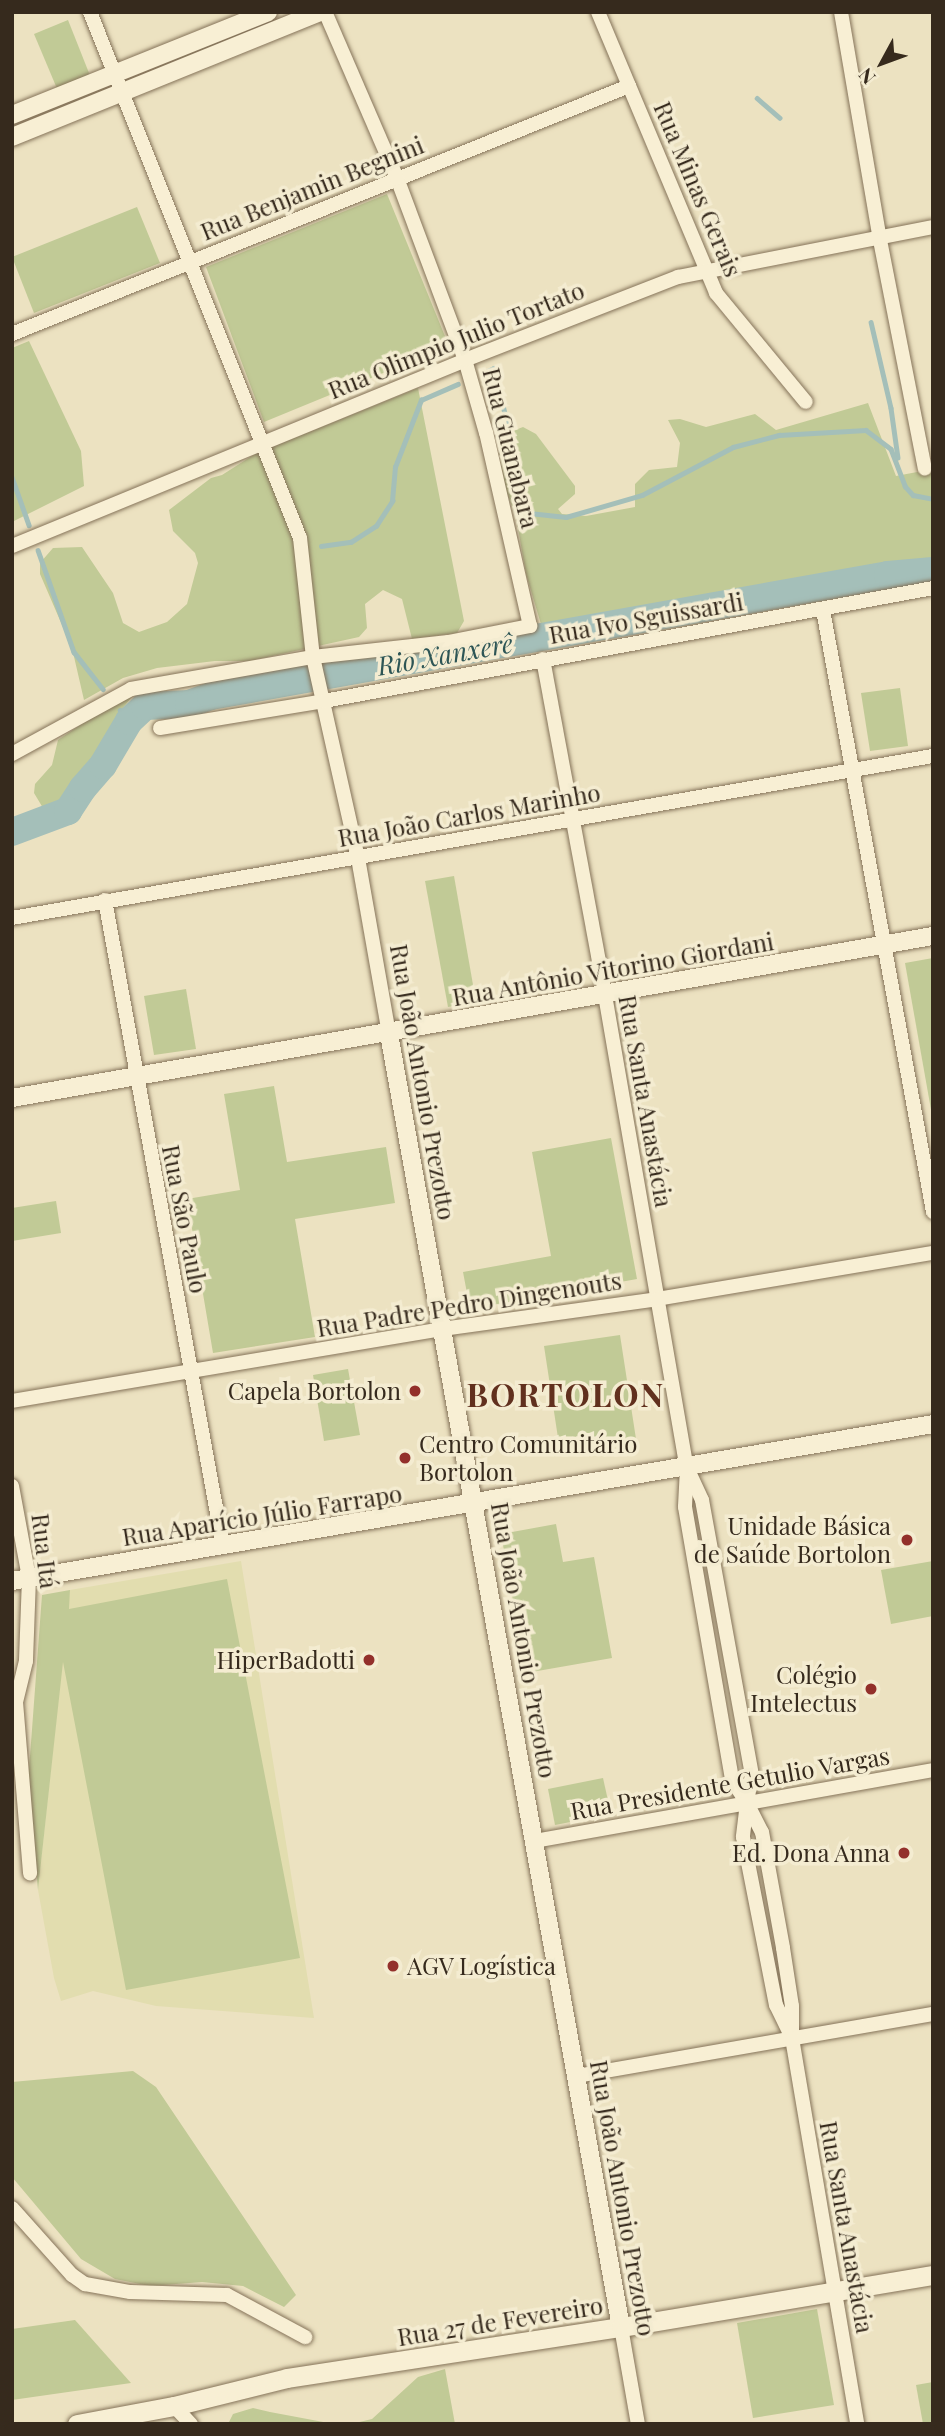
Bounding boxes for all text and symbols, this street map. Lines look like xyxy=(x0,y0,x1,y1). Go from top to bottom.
north arrow xyxy=(847,28,917,98)
text: N xyxy=(852,63,880,90)
street label: Rua Minas Gerais xyxy=(648,97,748,281)
street label: Rua Benjamin Begnini xyxy=(196,130,428,246)
street label: Rua Olimpio Julio Tortato xyxy=(323,275,589,405)
street label: Rua Guanabara xyxy=(477,365,545,531)
street label: Rua Ivo Sguissardi xyxy=(546,587,746,649)
water label: Rio Xanxerê xyxy=(375,627,515,681)
street label: Rua João Carlos Marinho xyxy=(335,778,603,852)
street label: Rua Antônio Vitorino Giordani xyxy=(449,926,777,1012)
street label: Rua João Antonio Prezotto xyxy=(384,941,462,1223)
street label: Rua Santa Anastácia xyxy=(613,992,679,1210)
street label: Rua São Paulo xyxy=(156,1142,214,1296)
street label: Rua Padre Pedro Dingenouts xyxy=(314,1266,624,1342)
district label: BORTOLON xyxy=(468,1375,664,1413)
place label: Capela Bortolon xyxy=(227,1377,401,1405)
marker: Capela Bortolon xyxy=(407,1383,423,1399)
place label: Centro Comunitário Bortolon xyxy=(419,1430,637,1486)
marker: Centro Comunitário Bortolon xyxy=(397,1450,413,1466)
street label: Rua Aparício Júlio Farrapo xyxy=(119,1479,405,1551)
street label: Rua João Antonio Prezotto xyxy=(485,1499,563,1781)
street label: Rua Itá xyxy=(26,1512,64,1590)
place label: Unidade Básica de Saúde Bortolon xyxy=(694,1512,891,1568)
marker: Unidade Básica de Saúde Bortolon xyxy=(897,1530,917,1550)
place label: HiperBadotti xyxy=(216,1646,355,1674)
marker: HiperBadotti xyxy=(361,1652,377,1668)
place label: Colégio Intelectus xyxy=(750,1661,857,1717)
marker: Colégio Intelectus xyxy=(863,1681,879,1697)
street label: Rua Presidente Getulio Vargas xyxy=(568,1741,892,1825)
place label: Ed. Dona Anna xyxy=(731,1839,890,1867)
marker: Ed. Dona Anna xyxy=(896,1845,912,1861)
place label: AGV Logística xyxy=(407,1952,557,1980)
marker: AGV Logística xyxy=(385,1958,401,1974)
street label: Rua João Antonio Prezotto xyxy=(584,2057,662,2339)
street label: Rua Santa Anastácia xyxy=(814,2118,880,2336)
street label: Rua 27 de Fevereiro xyxy=(395,2290,605,2352)

